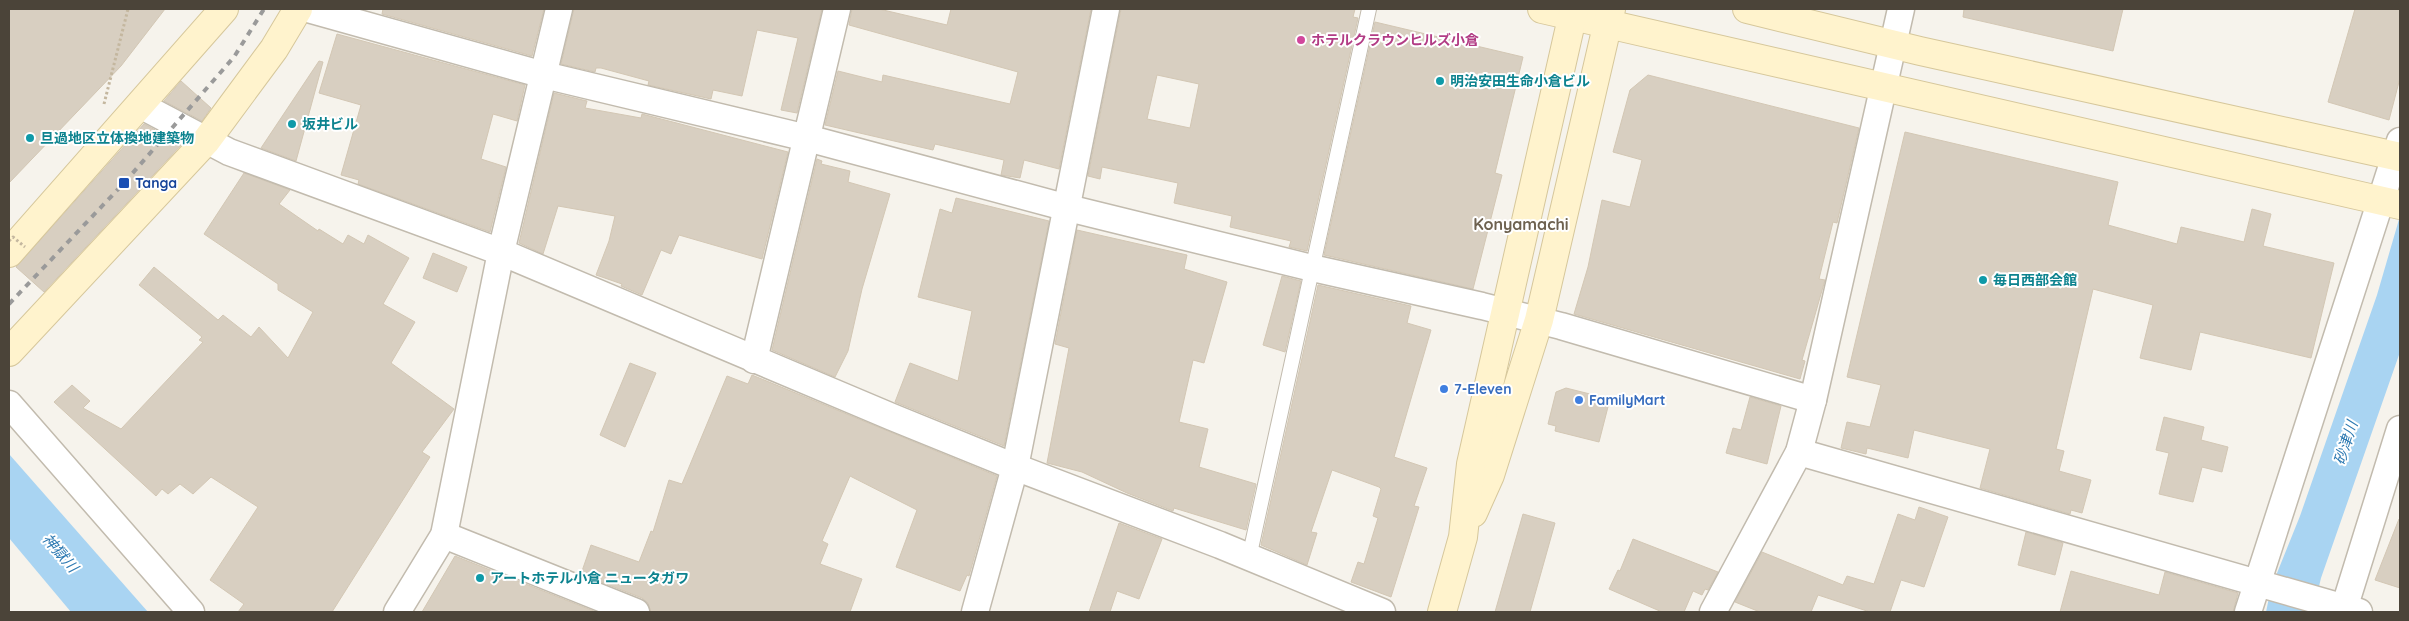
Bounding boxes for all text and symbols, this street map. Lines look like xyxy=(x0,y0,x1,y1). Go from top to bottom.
place label: ホテルクラウンヒルズ小倉 xyxy=(1311,31,1479,49)
marker: ホテルクラウンヒルズ小倉 xyxy=(1295,34,1307,46)
place label: 明治安田生命小倉ビル xyxy=(1450,72,1590,90)
marker: 明治安田生命小倉ビル xyxy=(1434,75,1446,87)
place label: 坂井ビル xyxy=(302,115,358,133)
marker: 坂井ビル xyxy=(286,118,298,130)
place label: 旦過地区立体換地建築物 xyxy=(40,129,194,147)
marker: 旦過地区立体換地建築物 xyxy=(24,132,36,144)
place label: Tanga xyxy=(135,174,177,192)
marker: Tanga xyxy=(117,176,131,190)
district label: Konyamachi xyxy=(1473,214,1569,234)
place label: 毎日西部会館 xyxy=(1993,271,2077,289)
marker: 毎日西部会館 xyxy=(1977,274,1989,286)
place label: 7-Eleven xyxy=(1454,380,1511,398)
marker: 7-Eleven xyxy=(1438,383,1450,395)
place label: FamilyMart xyxy=(1589,391,1666,409)
marker: FamilyMart xyxy=(1573,394,1585,406)
water label: 砂津川 xyxy=(2330,417,2362,467)
water label: 神獄川 xyxy=(38,529,84,577)
place label: アートホテル小倉 ニュータガワ xyxy=(490,569,689,587)
marker: アートホテル小倉 ニュータガワ xyxy=(474,572,486,584)

